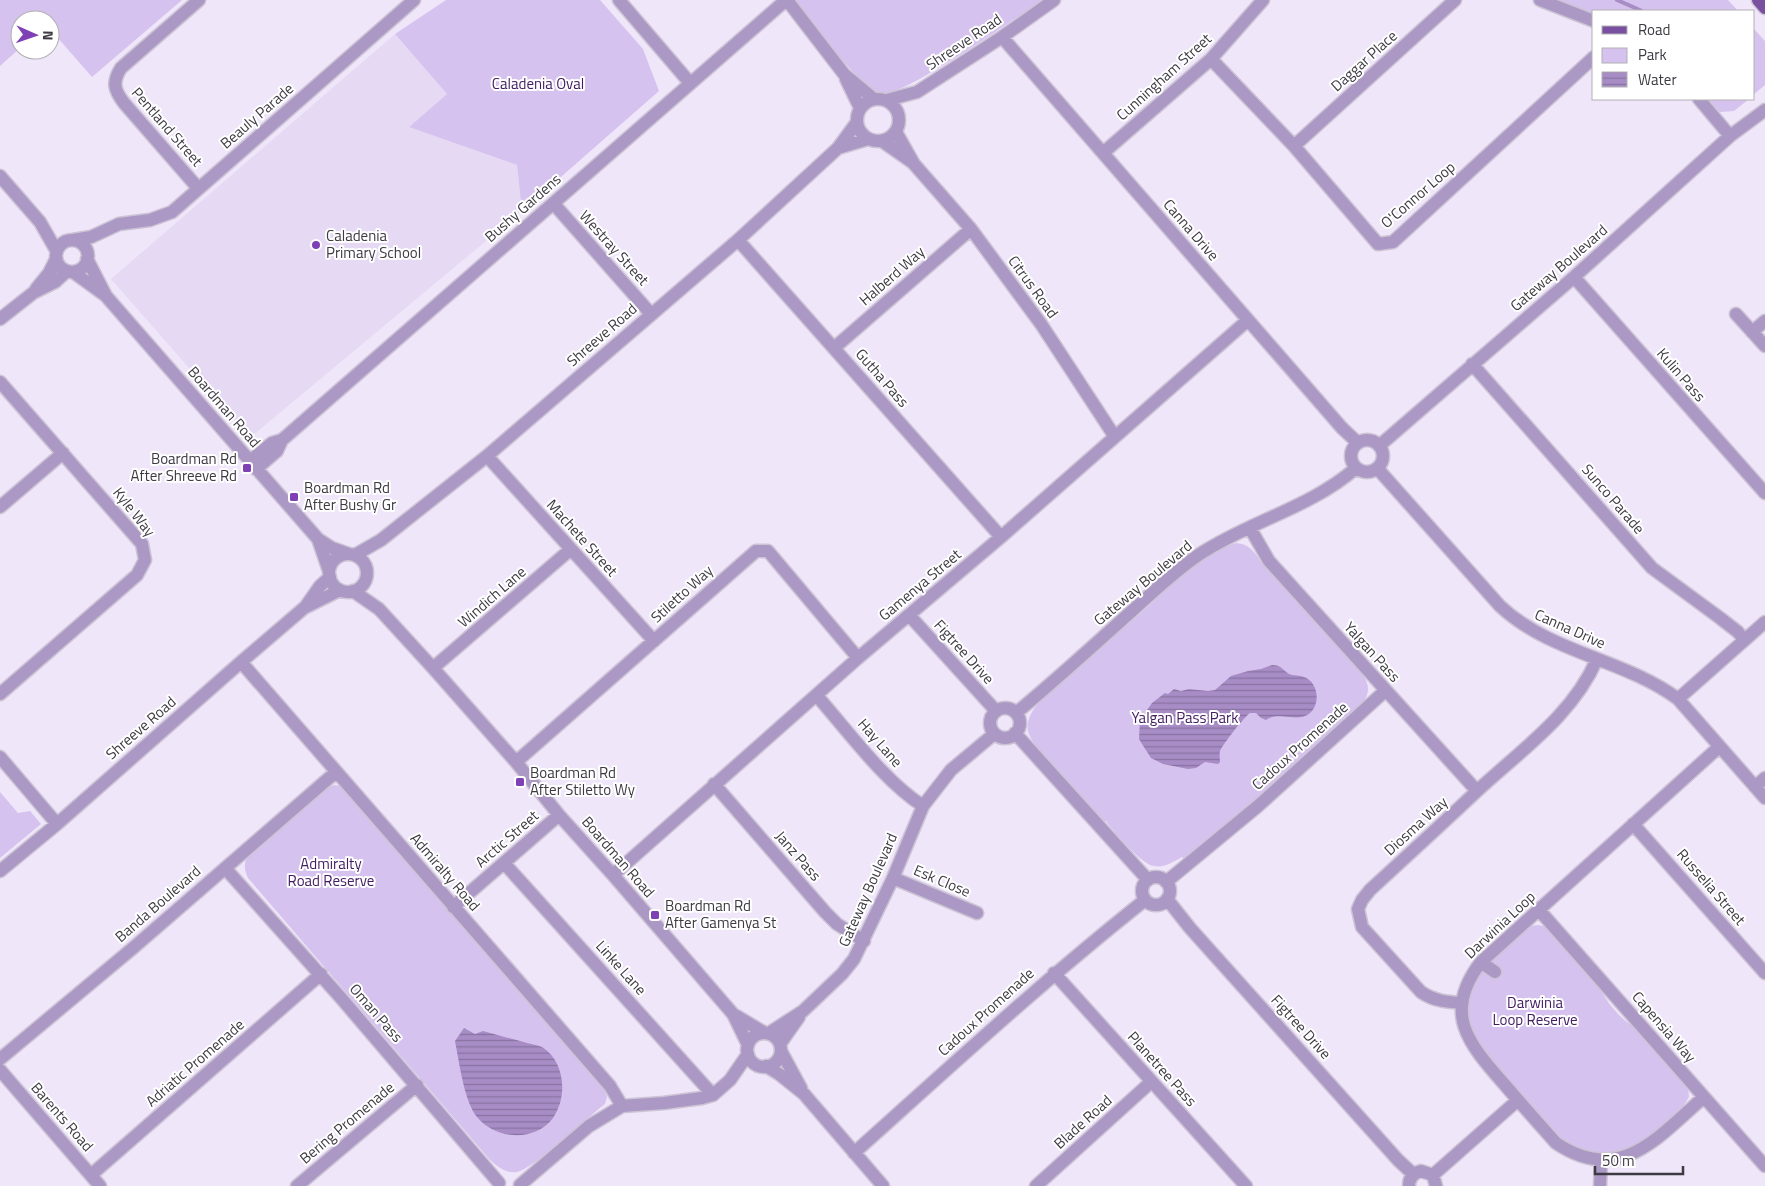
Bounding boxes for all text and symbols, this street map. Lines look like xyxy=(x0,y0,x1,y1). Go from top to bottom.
street label: Shreeve Road xyxy=(921,8,1006,75)
north arrow xyxy=(10,10,60,60)
legend xyxy=(1592,10,1755,100)
text: Road xyxy=(1638,18,1670,41)
street label: Daggar Place xyxy=(1325,24,1402,97)
street label: Cunningham Street xyxy=(1111,27,1217,126)
text: N xyxy=(38,30,59,41)
text: Park xyxy=(1638,43,1667,66)
text: Water xyxy=(1638,68,1677,91)
park label: Caladenia Oval xyxy=(492,72,584,95)
street label: Beauly Parade xyxy=(215,77,299,154)
street label: Pentland Street xyxy=(126,82,209,172)
street label: O'Connor Loop xyxy=(1375,156,1460,234)
street label: Bushy Gardens xyxy=(479,168,566,247)
street label: Canna Drive xyxy=(1158,194,1225,266)
street label: Westray Street xyxy=(574,205,655,291)
street label: Gateway Boulevard xyxy=(1505,219,1612,316)
place label: Caladenia Primary School xyxy=(326,224,421,264)
marker: Caladenia Primary School xyxy=(310,239,322,251)
street label: Halberd Way xyxy=(854,241,930,311)
street label: Citrus Road xyxy=(1003,251,1064,323)
street label: Shreeve Road xyxy=(561,298,642,372)
street label: Gutha Pass xyxy=(850,343,915,412)
street label: Kulin Pass xyxy=(1651,343,1711,407)
street label: Boardman Road xyxy=(182,361,266,453)
place label: Boardman Rd After Shreeve Rd xyxy=(131,447,237,487)
street label: Sunco Parade xyxy=(1576,459,1650,539)
marker: Boardman Rd After Shreeve Rd xyxy=(241,462,253,474)
place label: Boardman Rd After Bushy Gr xyxy=(304,476,396,516)
street label: Kyle Way xyxy=(108,482,161,541)
marker: Boardman Rd After Bushy Gr xyxy=(288,491,300,503)
street label: Machete Street xyxy=(541,494,624,582)
street label: Gateway Boulevard xyxy=(1088,534,1197,631)
street label: Gamenya Street xyxy=(873,543,966,626)
street label: Stiletto Way xyxy=(645,559,718,628)
street label: Windich Lane xyxy=(452,560,531,633)
street label: Canna Drive xyxy=(1531,603,1609,654)
street label: Figtree Drive xyxy=(929,614,1000,689)
street label: Yalgan Pass xyxy=(1339,616,1406,687)
street label: Shreeve Road xyxy=(100,691,181,765)
street label: Cadoux Promenade xyxy=(1246,696,1353,795)
park label: Yalgan Pass Park xyxy=(1132,706,1238,729)
street label: Hay Lane xyxy=(853,713,908,772)
place label: Boardman Rd After Stiletto Wy xyxy=(530,761,635,801)
marker: Boardman Rd After Stiletto Wy xyxy=(514,776,526,788)
street label: Diosma Way xyxy=(1379,791,1453,861)
street label: Arctic Street xyxy=(470,804,544,873)
street label: Boardman Road xyxy=(576,811,660,903)
street label: Janz Pass xyxy=(770,825,827,886)
street label: Admiralty Road xyxy=(405,827,486,916)
street label: Gateway Boulevard xyxy=(832,829,903,950)
street label: Russelia Street xyxy=(1672,843,1752,931)
park label: Admiralty Road Reserve xyxy=(288,852,374,892)
street label: Esk Close xyxy=(910,858,974,903)
street label: Banda Boulevard xyxy=(110,860,206,947)
street label: Darwinia Loop xyxy=(1459,885,1541,964)
place label: Boardman Rd After Gamenya St xyxy=(665,894,777,934)
marker: Boardman Rd After Gamenya St xyxy=(649,909,661,921)
street label: Linke Lane xyxy=(590,935,652,1000)
street label: Cadoux Promenade xyxy=(932,962,1039,1061)
street label: Oman Pass xyxy=(344,978,409,1047)
street label: Capensia Way xyxy=(1627,986,1702,1067)
street label: Figtree Drive xyxy=(1266,989,1337,1064)
park label: Darwinia Loop Reserve xyxy=(1492,991,1578,1031)
street label: Adriatic Promenade xyxy=(140,1013,249,1112)
street label: Planetree Pass xyxy=(1122,1026,1203,1111)
street label: Bering Promenade xyxy=(294,1076,399,1169)
street label: Barents Road xyxy=(26,1077,99,1156)
street label: Blade Road xyxy=(1048,1089,1117,1154)
scale bar xyxy=(1595,1144,1682,1176)
text: 50 m xyxy=(1602,1149,1635,1172)

